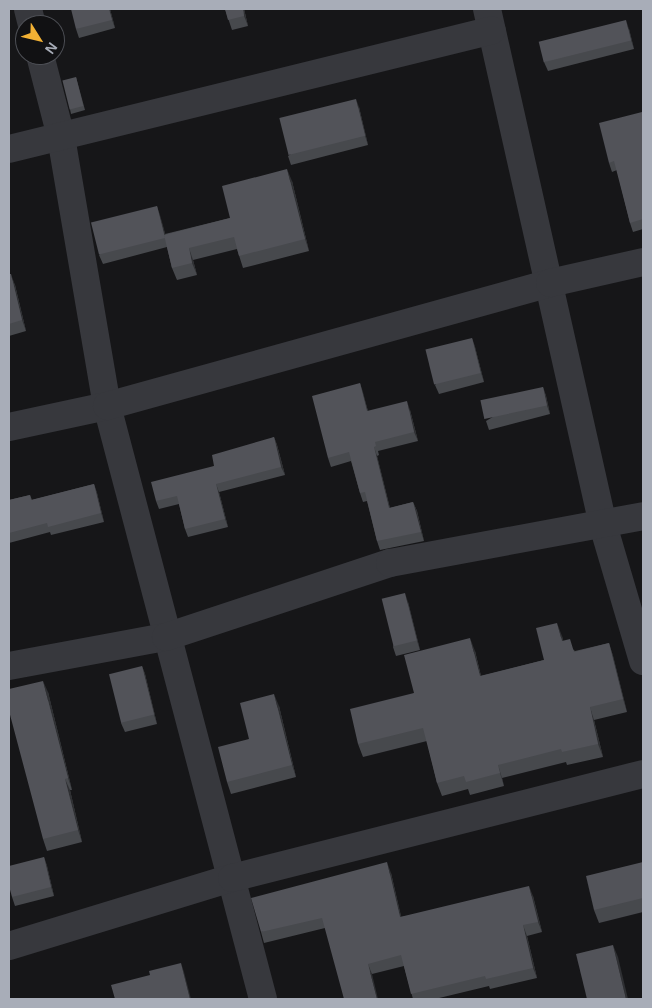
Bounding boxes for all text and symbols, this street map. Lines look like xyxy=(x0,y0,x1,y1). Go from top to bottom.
north arrow xyxy=(15,15,65,65)
text: N xyxy=(42,39,61,57)

